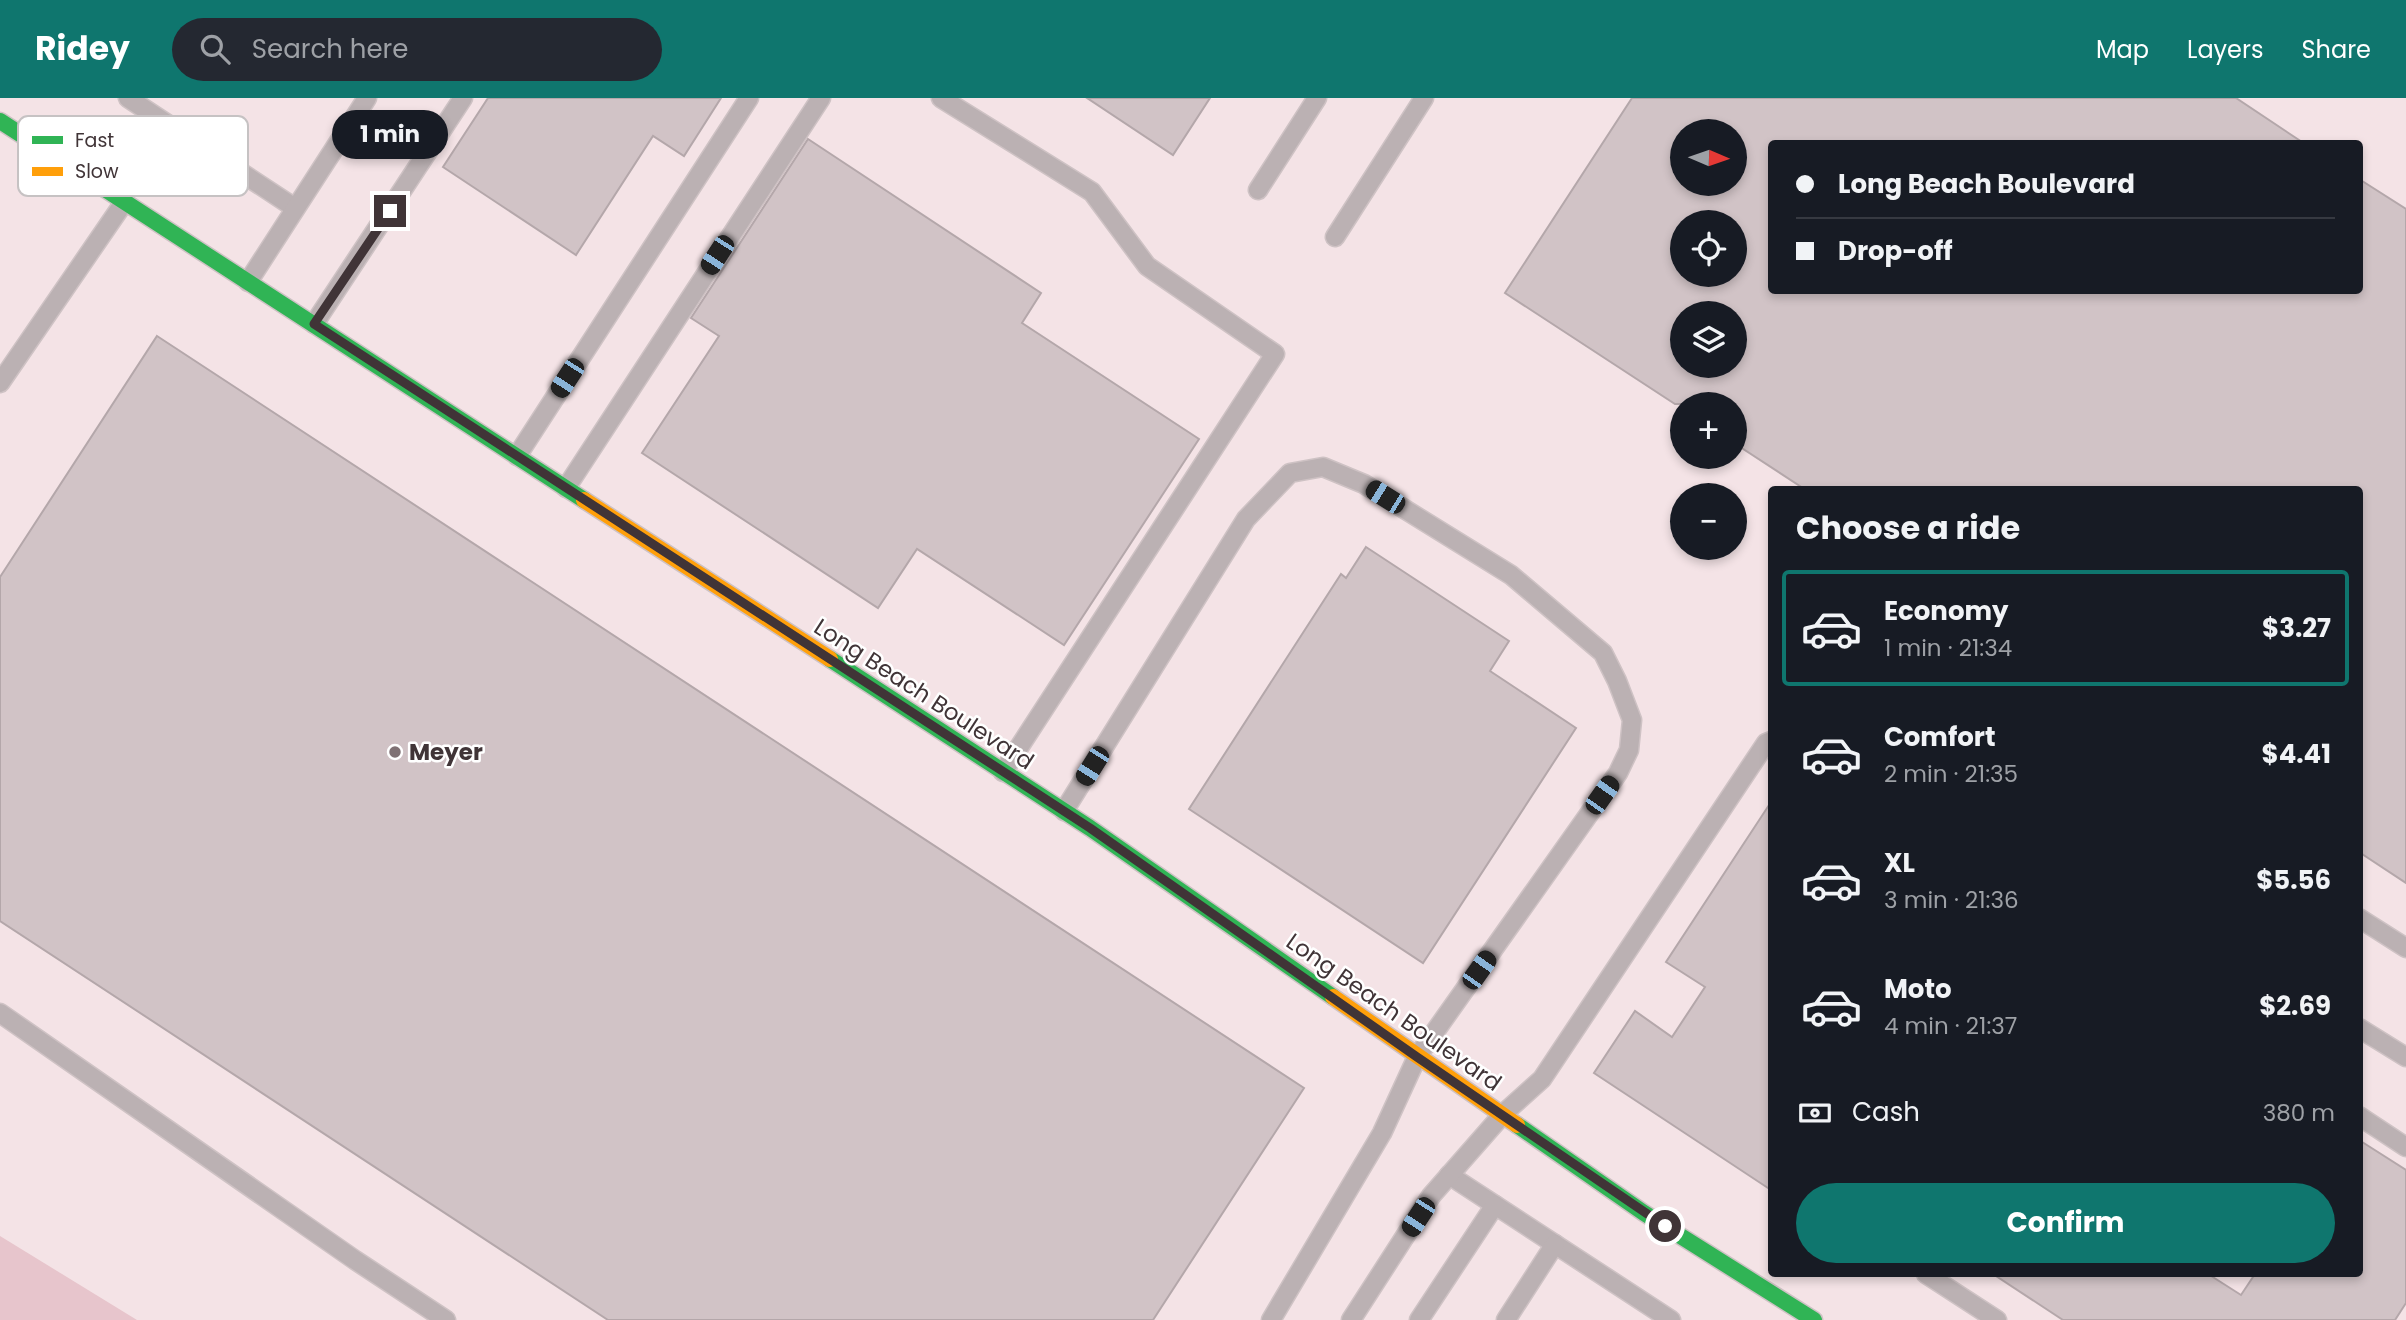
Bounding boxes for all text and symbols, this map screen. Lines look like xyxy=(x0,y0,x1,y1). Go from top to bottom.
search box xyxy=(172,18,662,81)
text: Ridey xyxy=(35,25,130,72)
icon: search xyxy=(196,30,234,68)
text: Search here xyxy=(252,31,408,67)
text: Map xyxy=(2096,33,2149,66)
text: Layers xyxy=(2187,33,2263,66)
text: Share xyxy=(2301,33,2371,66)
callout: 1 min xyxy=(332,109,448,158)
legend xyxy=(18,116,248,196)
text: 1 min xyxy=(360,118,420,150)
north arrow xyxy=(1670,119,1746,196)
map controls xyxy=(1670,119,1747,560)
text: Fast xyxy=(75,127,114,154)
text: Slow xyxy=(75,158,119,185)
text: Long Beach Boulevard xyxy=(1838,166,2135,202)
route end xyxy=(374,195,406,227)
button: locate xyxy=(1670,210,1747,287)
car xyxy=(697,232,738,278)
text: Drop-off xyxy=(1838,233,1953,269)
button: layers xyxy=(1670,301,1747,378)
car xyxy=(547,355,588,401)
button: + xyxy=(1670,392,1747,469)
car xyxy=(1362,477,1409,517)
button: − xyxy=(1670,483,1747,560)
text: Choose a ride xyxy=(1796,505,2020,550)
text: Economy xyxy=(1884,593,2008,629)
icon: car xyxy=(1800,597,1863,660)
text: $3.27 xyxy=(2262,610,2331,646)
street label: Long Beach Boulevard xyxy=(808,611,1040,777)
text: 1 min · 21:34 xyxy=(1884,632,2012,664)
text: Comfort xyxy=(1884,719,1996,755)
icon: car xyxy=(1800,723,1863,786)
place label: Meyer xyxy=(409,736,483,768)
text: $4.41 xyxy=(2262,736,2331,772)
car xyxy=(1072,743,1113,789)
marker: Meyer xyxy=(387,744,403,760)
text: 2 min · 21:35 xyxy=(1884,758,2018,790)
car xyxy=(1582,772,1623,818)
text: XL xyxy=(1884,845,1915,881)
icon: car xyxy=(1800,849,1863,912)
text: $5.56 xyxy=(2256,862,2331,898)
text: 3 min · 21:36 xyxy=(1884,884,2019,916)
street label: Long Beach Boulevard xyxy=(1280,926,1508,1098)
car xyxy=(1459,947,1500,993)
text: Moto xyxy=(1884,971,1952,1007)
icon: car xyxy=(1800,975,1863,1038)
text: $2.69 xyxy=(2259,988,2331,1024)
text: 4 min · 21:37 xyxy=(1884,1010,2017,1042)
icon: cash xyxy=(1796,1094,1834,1132)
text: Cash xyxy=(1852,1094,1920,1130)
text: 380 m xyxy=(2263,1097,2335,1129)
button: Confirm xyxy=(1796,1183,2335,1263)
car xyxy=(1398,1194,1439,1240)
route start xyxy=(1649,1210,1681,1242)

